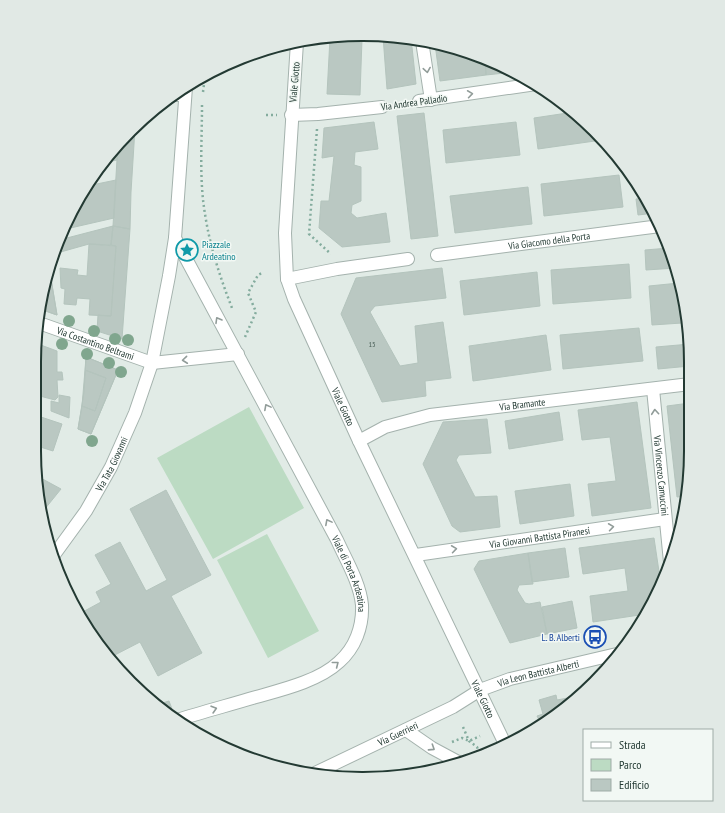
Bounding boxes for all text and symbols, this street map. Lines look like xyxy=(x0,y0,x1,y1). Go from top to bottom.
street label: Viale Giotto xyxy=(286,61,303,104)
one-way arrow xyxy=(422,67,430,73)
one-way arrow xyxy=(467,90,473,99)
street label: Via Andrea Palladio xyxy=(379,91,448,114)
street label: Via Giacomo della Porta xyxy=(506,229,591,253)
place icon: Piazzale Ardeatino xyxy=(174,237,200,263)
place label: Piazzale Ardeatino xyxy=(202,238,236,263)
one-way arrow xyxy=(216,317,223,324)
street label: Via Costantino Beltrami xyxy=(54,323,136,363)
house number: 15 xyxy=(368,339,376,349)
one-way arrow xyxy=(182,355,188,364)
street label: Viale Giotto xyxy=(328,385,357,428)
street label: Via Bramante xyxy=(498,395,546,414)
one-way arrow xyxy=(264,404,271,411)
one-way arrow xyxy=(651,409,660,415)
street label: Via Vincenzo Camuccini xyxy=(650,434,671,516)
street label: Via Tata Giovanni xyxy=(92,435,131,495)
one-way arrow xyxy=(325,519,333,526)
one-way arrow xyxy=(607,523,614,532)
street label: Via Giovanni Battista Piranesi xyxy=(488,524,591,551)
street label: Viale di Porta Ardeatina xyxy=(328,532,368,612)
one-way arrow xyxy=(451,545,457,554)
bus stop icon: L. B. Alberti xyxy=(582,624,608,650)
place label: L. B. Alberti xyxy=(542,631,580,644)
street label: Via Leon Battista Alberti xyxy=(495,657,580,690)
one-way arrow xyxy=(331,662,338,669)
street label: Viale Giotto xyxy=(468,677,497,720)
one-way arrow xyxy=(211,705,218,714)
street label: Via Guerrieri xyxy=(375,719,420,749)
legend xyxy=(583,729,713,801)
text: Strada xyxy=(619,737,646,752)
one-way arrow xyxy=(428,743,435,751)
text: Parco xyxy=(619,757,641,772)
text: Edificio xyxy=(619,777,649,792)

